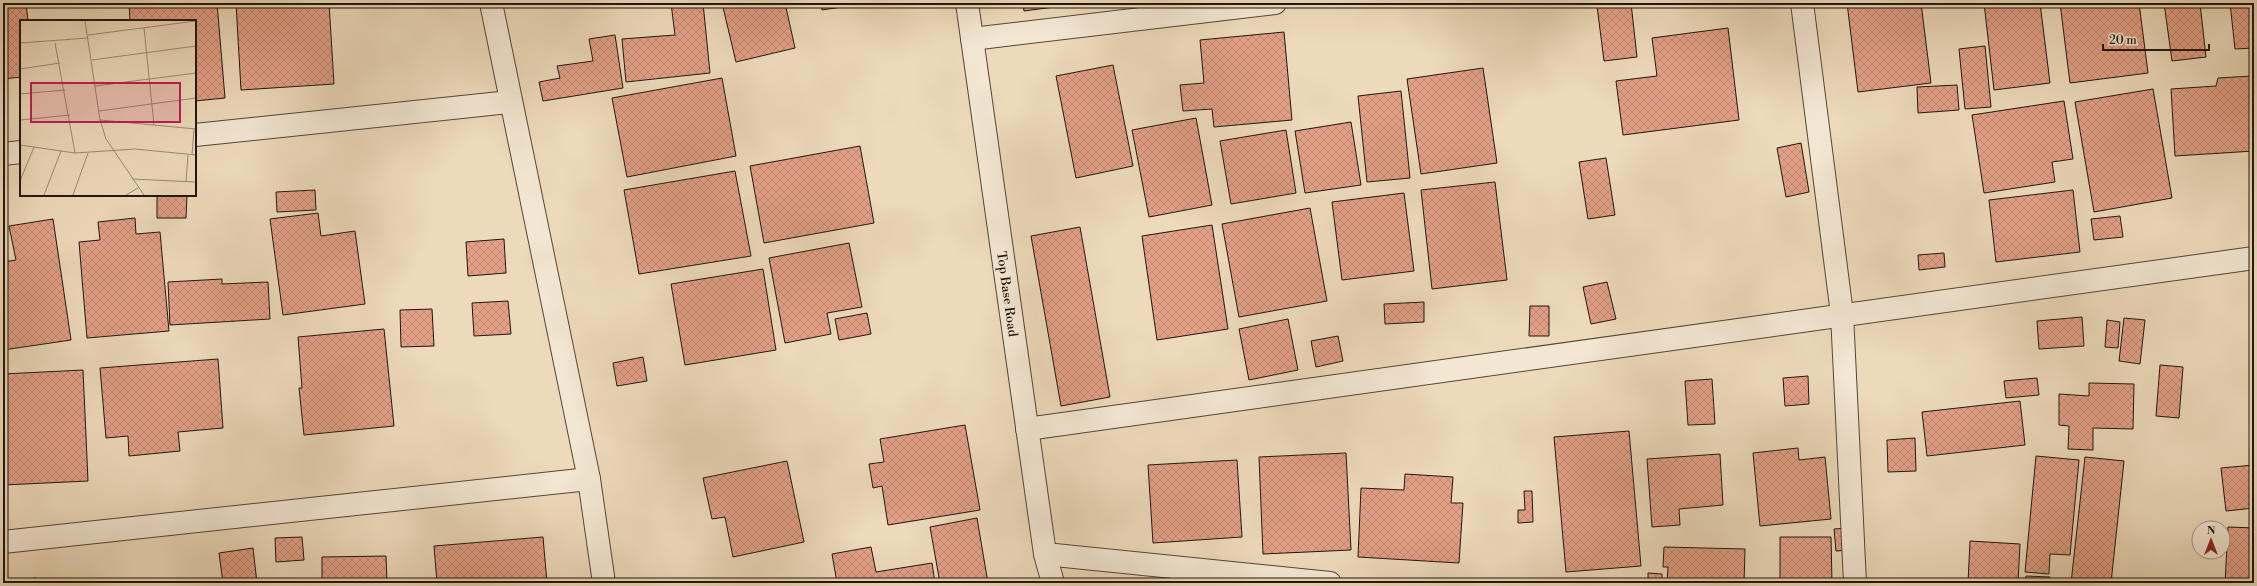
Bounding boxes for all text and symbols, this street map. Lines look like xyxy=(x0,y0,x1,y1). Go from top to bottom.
inset map xyxy=(20,20,196,196)
scale bar xyxy=(2103,26,2209,52)
text: 20 m xyxy=(2109,33,2137,48)
street label: Top Base Road xyxy=(993,250,1021,339)
north arrow xyxy=(2191,520,2231,560)
text: N xyxy=(2207,524,2216,538)

